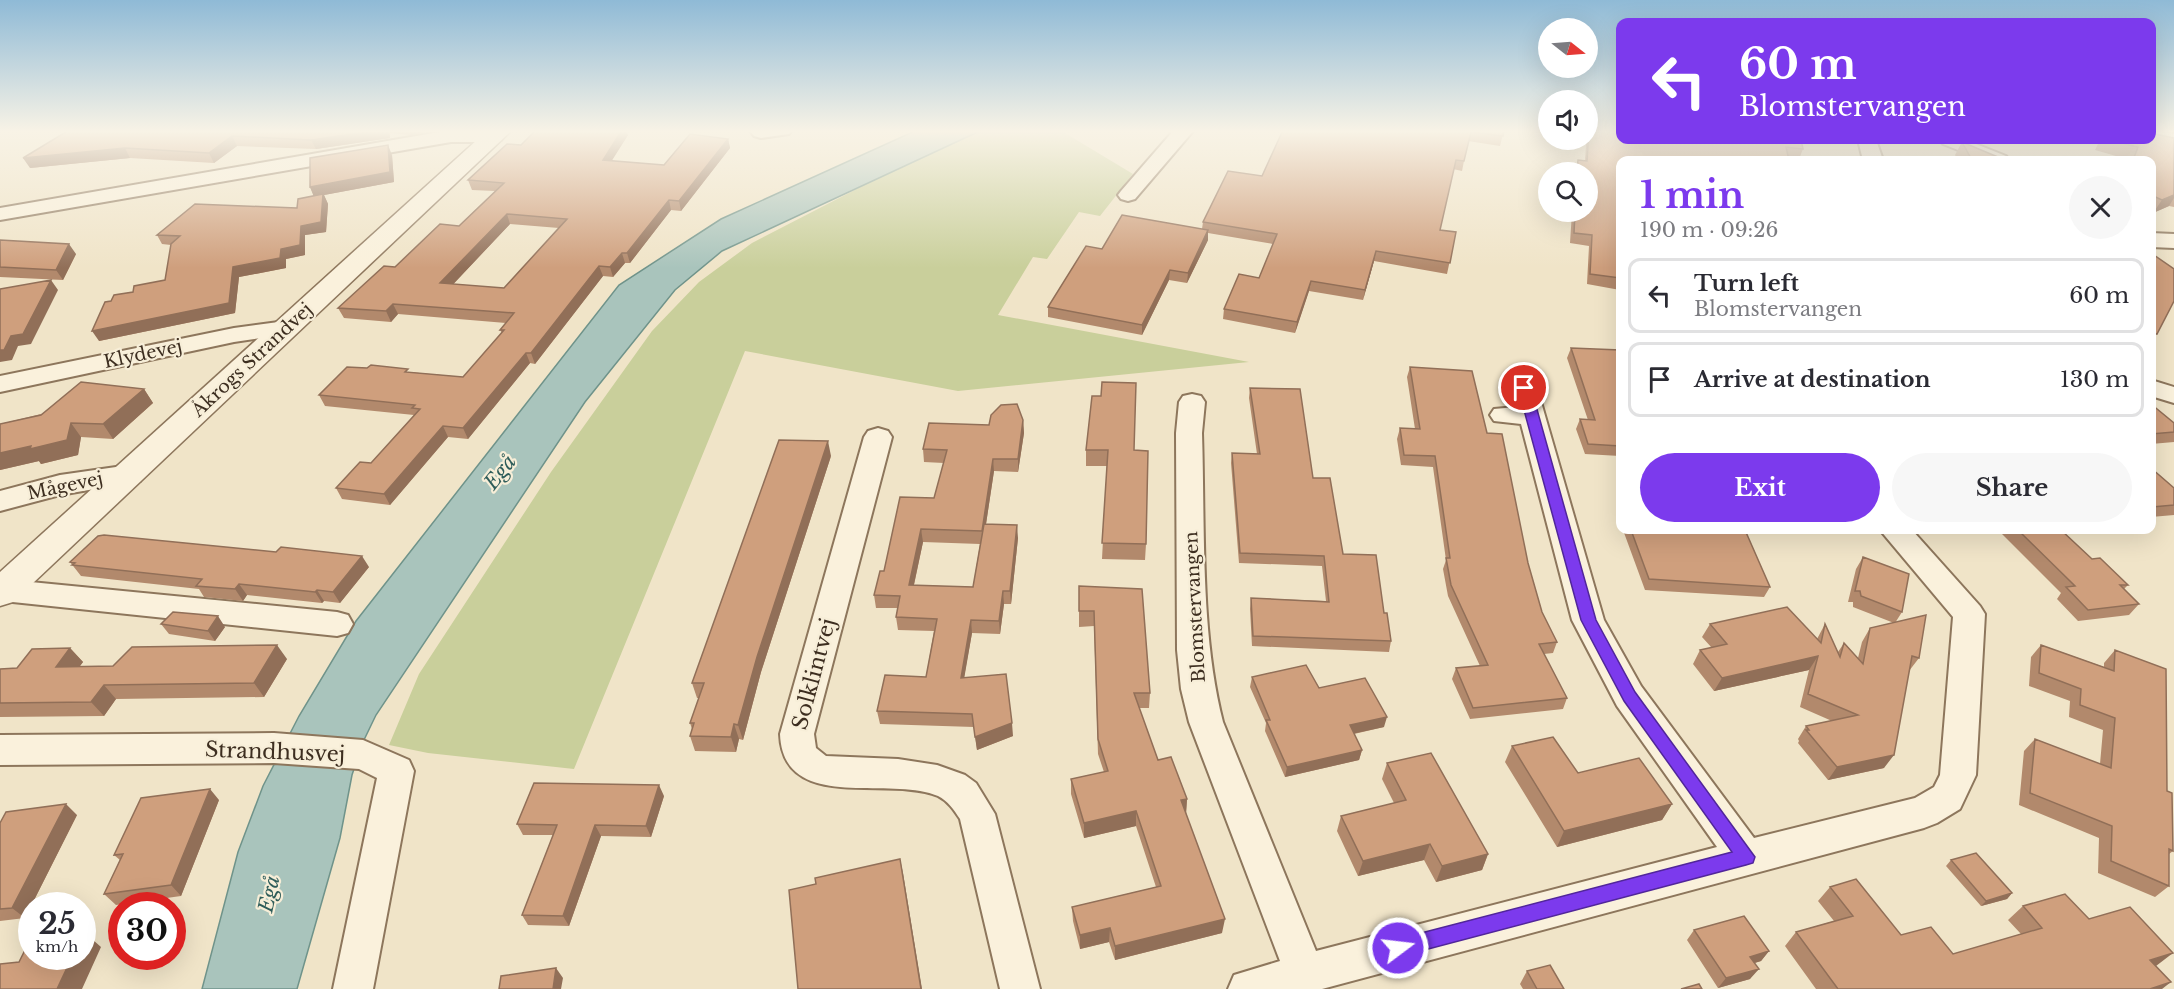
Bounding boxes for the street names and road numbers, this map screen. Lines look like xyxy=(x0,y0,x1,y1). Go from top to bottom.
street label: Åkrogs Strandvej xyxy=(186,298,317,422)
street label: Klydevej xyxy=(102,335,184,373)
street label: Mågevej xyxy=(25,467,105,505)
street label: Blomstervangen xyxy=(1180,531,1210,683)
street label: Solklintvej xyxy=(787,615,841,733)
street label: Strandhusvej xyxy=(204,737,346,767)

